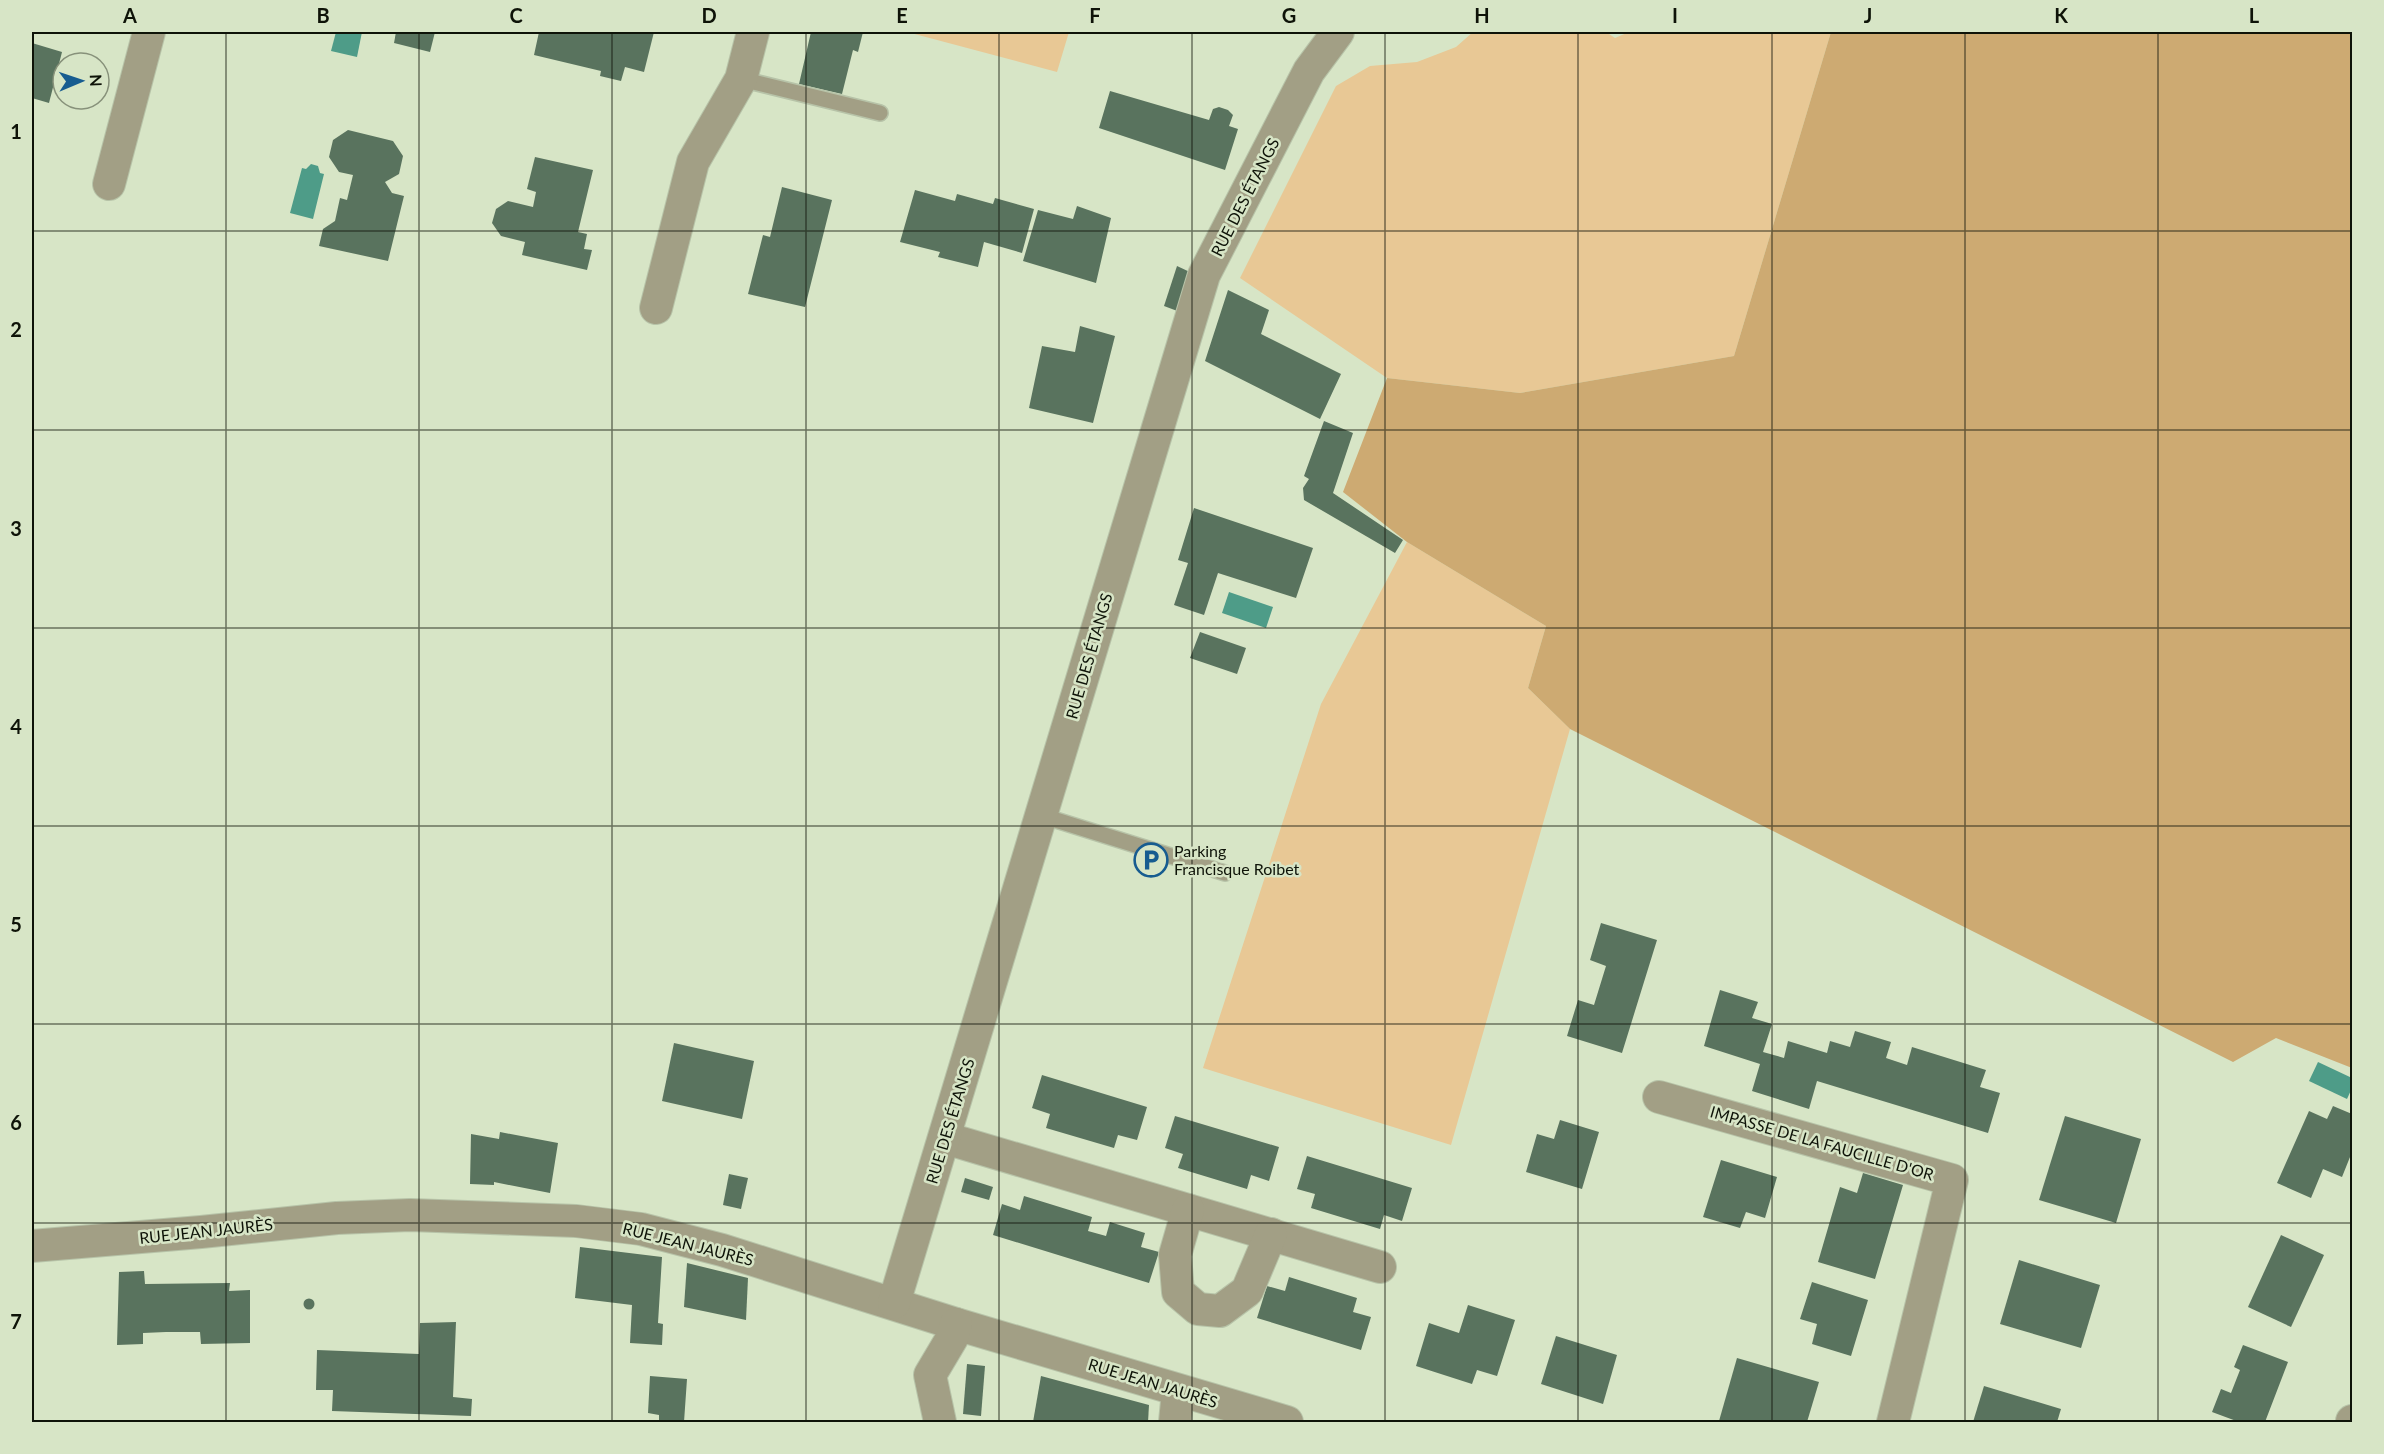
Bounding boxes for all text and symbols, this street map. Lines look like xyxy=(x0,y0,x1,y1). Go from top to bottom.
text: A xyxy=(122,3,137,27)
text: B xyxy=(316,3,330,27)
text: C xyxy=(509,3,523,27)
text: D xyxy=(701,3,717,27)
text: E xyxy=(896,3,908,27)
text: F xyxy=(1089,3,1101,27)
text: G xyxy=(1282,3,1296,27)
text: H xyxy=(1474,3,1490,27)
text: I xyxy=(1672,3,1678,27)
text: J xyxy=(1864,3,1872,27)
text: K xyxy=(2054,3,2068,27)
text: L xyxy=(2249,3,2260,27)
north arrow xyxy=(51,51,111,111)
text: N xyxy=(87,74,106,87)
text: 1 xyxy=(10,119,22,143)
street label: RUE DES ÉTANGS xyxy=(1207,134,1283,259)
text: 2 xyxy=(10,317,22,341)
text: 3 xyxy=(10,516,22,540)
street label: RUE DES ÉTANGS xyxy=(1061,591,1116,721)
text: 4 xyxy=(10,714,22,738)
place label: Parking Francisque Roibet xyxy=(1174,841,1300,878)
parking icon: Parking Francisque Roibet xyxy=(1133,842,1169,878)
text: 5 xyxy=(10,912,22,936)
street label: RUE DES ÉTANGS xyxy=(921,1056,978,1186)
street label: IMPASSE DE LA FAUCILLE D'OR xyxy=(1708,1101,1936,1184)
text: 6 xyxy=(10,1110,22,1134)
street label: RUE JEAN JAURÈS xyxy=(138,1214,274,1247)
street label: RUE JEAN JAURÈS xyxy=(621,1218,756,1269)
text: 7 xyxy=(10,1309,22,1333)
street label: RUE JEAN JAURÈS xyxy=(1086,1354,1220,1411)

